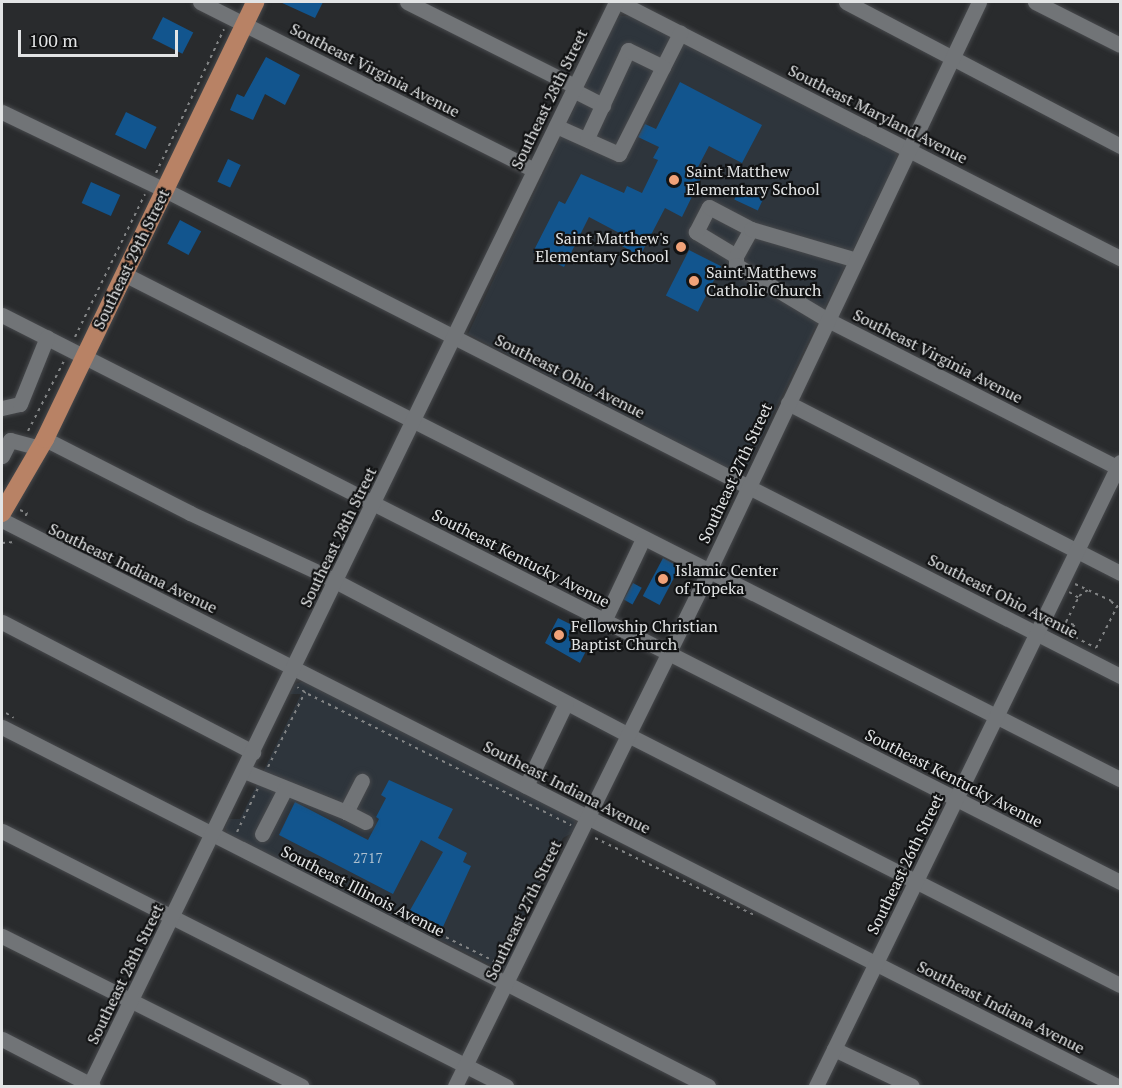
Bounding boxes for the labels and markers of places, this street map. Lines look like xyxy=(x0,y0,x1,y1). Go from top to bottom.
place label: Saint Matthew Elementary School xyxy=(686,161,820,199)
marker: Saint Matthew Elementary School xyxy=(667,173,681,187)
place label: Saint Matthew's Elementary School xyxy=(535,228,669,266)
marker: Saint Matthew's Elementary School xyxy=(674,240,688,254)
place label: Saint Matthews Catholic Church xyxy=(706,262,821,300)
marker: Saint Matthews Catholic Church xyxy=(687,274,701,288)
place label: Islamic Center of Topeka xyxy=(675,560,778,598)
marker: Islamic Center of Topeka xyxy=(656,572,670,586)
place label: Fellowship Christian Baptist Church xyxy=(571,616,718,654)
marker: Fellowship Christian Baptist Church xyxy=(552,628,566,642)

